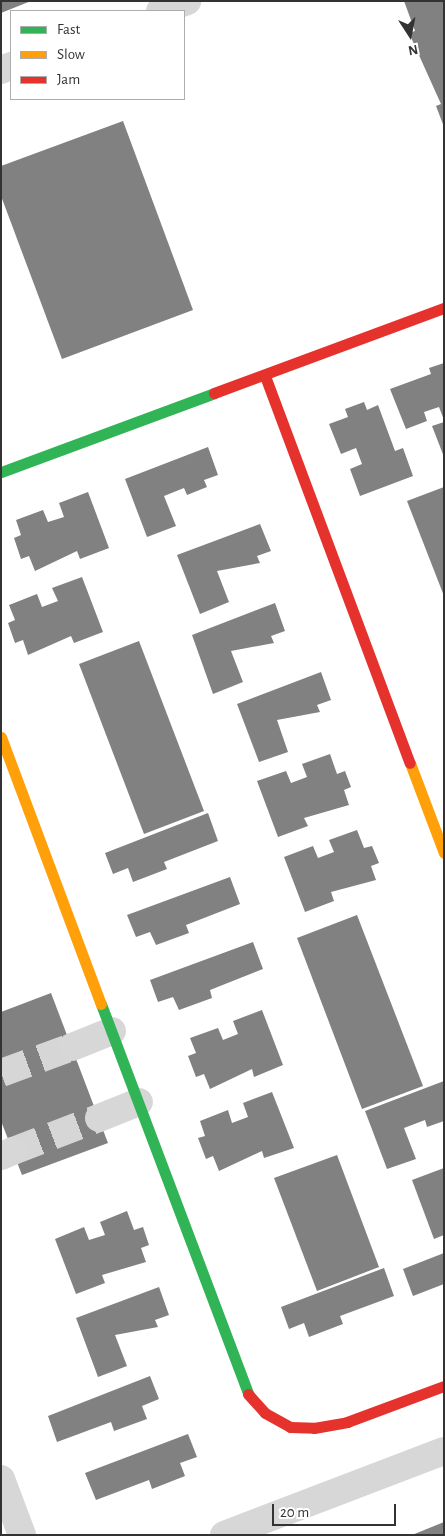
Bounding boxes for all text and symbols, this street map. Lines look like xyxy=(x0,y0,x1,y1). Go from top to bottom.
legend xyxy=(10,10,185,100)
north arrow xyxy=(385,10,435,60)
text: Fast xyxy=(57,22,80,37)
text: N xyxy=(407,42,419,58)
text: Slow xyxy=(57,47,85,62)
text: Jam xyxy=(57,72,80,87)
scale bar xyxy=(275,1494,399,1526)
text: 20 m xyxy=(280,1505,309,1520)

